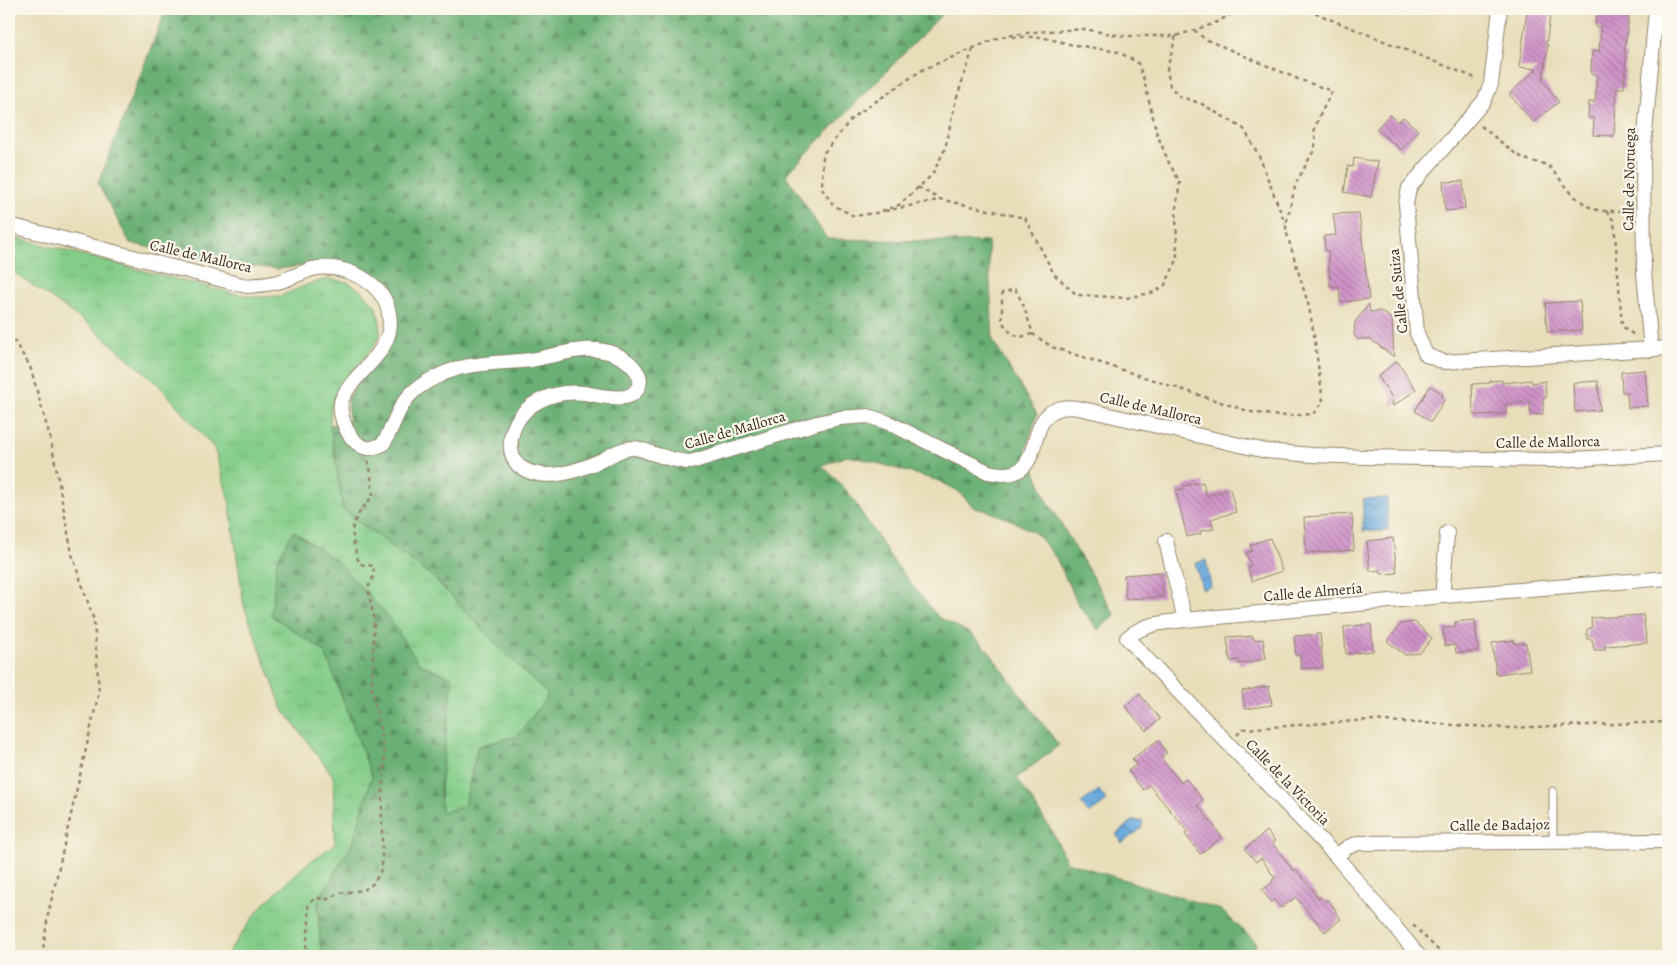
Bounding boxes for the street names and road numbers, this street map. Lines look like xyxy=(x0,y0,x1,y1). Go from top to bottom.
street label: Calle de Noruega xyxy=(1618,127,1640,231)
street label: Calle de Mallorca xyxy=(148,235,254,277)
street label: Calle de Suiza xyxy=(1384,248,1412,334)
street label: Calle de Mallorca xyxy=(1098,387,1204,429)
street label: Calle de Mallorca xyxy=(682,406,788,454)
street label: Calle de Mallorca xyxy=(1496,431,1600,453)
street label: Calle de Almería xyxy=(1263,578,1363,606)
street label: Calle de la Victoria xyxy=(1241,734,1335,830)
street label: Calle de Badajoz xyxy=(1450,814,1550,836)

